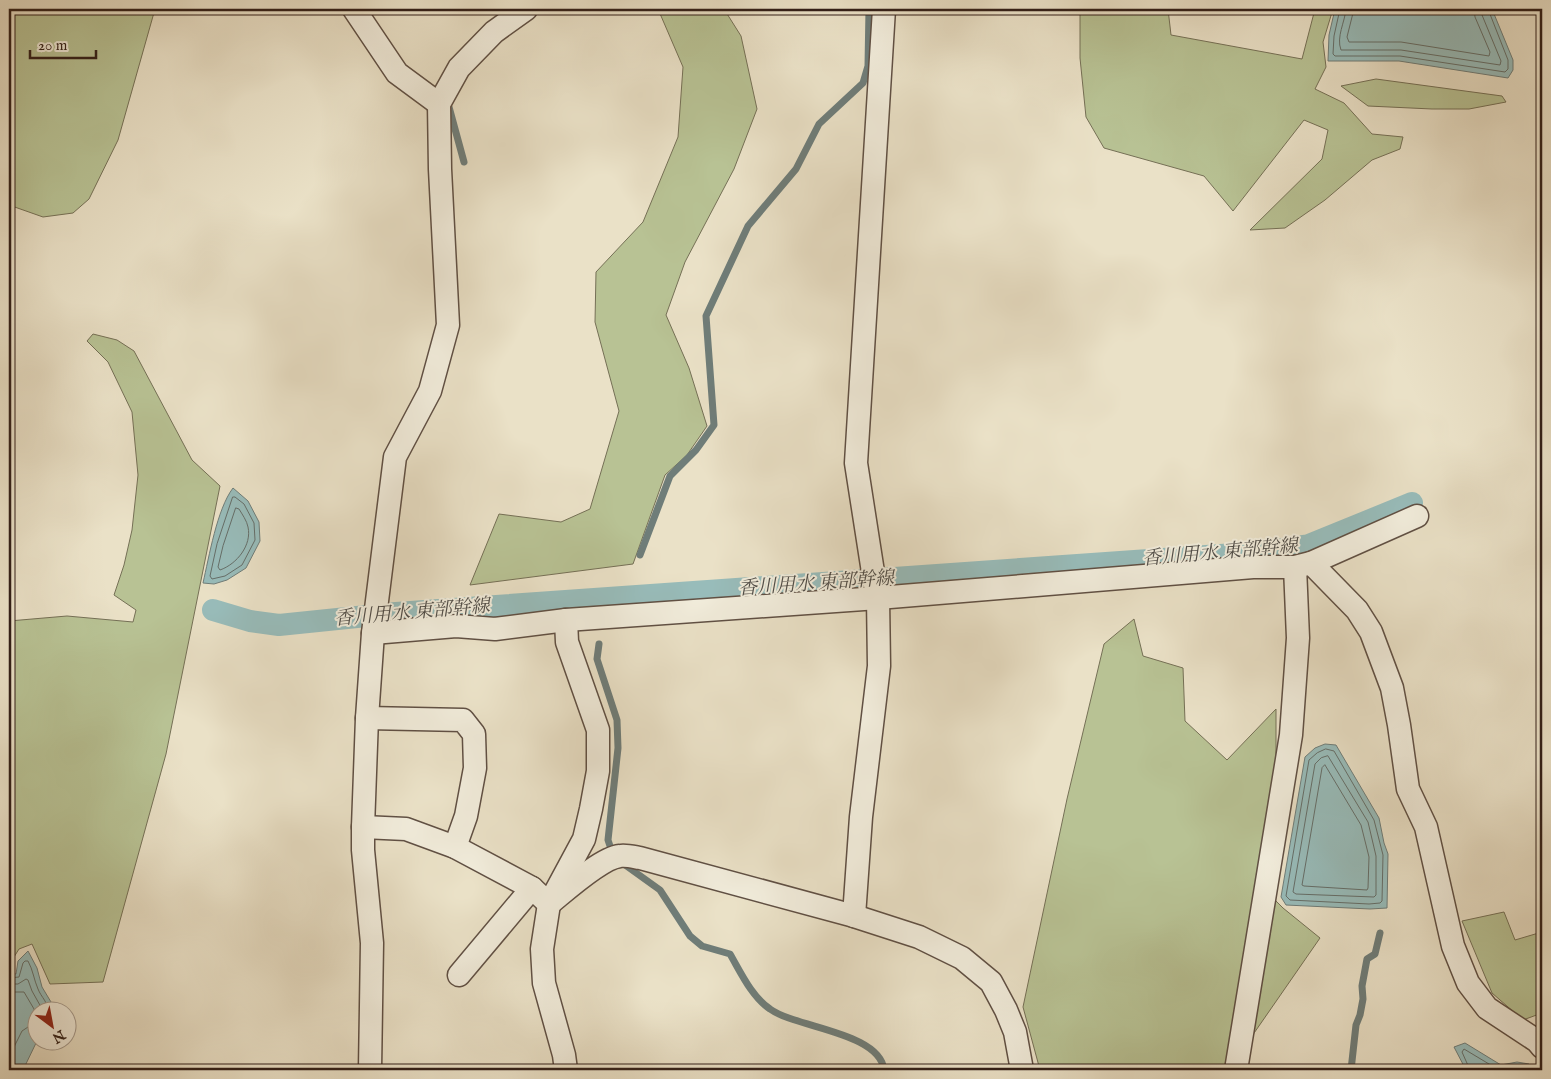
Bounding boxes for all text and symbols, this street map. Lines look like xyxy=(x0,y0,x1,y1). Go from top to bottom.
scale bar xyxy=(30,28,96,60)
text: 20 m xyxy=(38,36,68,55)
water label: 香川用水 東部幹線 xyxy=(1141,534,1301,572)
water label: 香川用水 東部幹線 xyxy=(737,566,897,601)
water label: 香川用水 東部幹線 xyxy=(333,594,493,632)
north arrow xyxy=(28,1002,78,1052)
text: N xyxy=(48,1025,69,1047)

